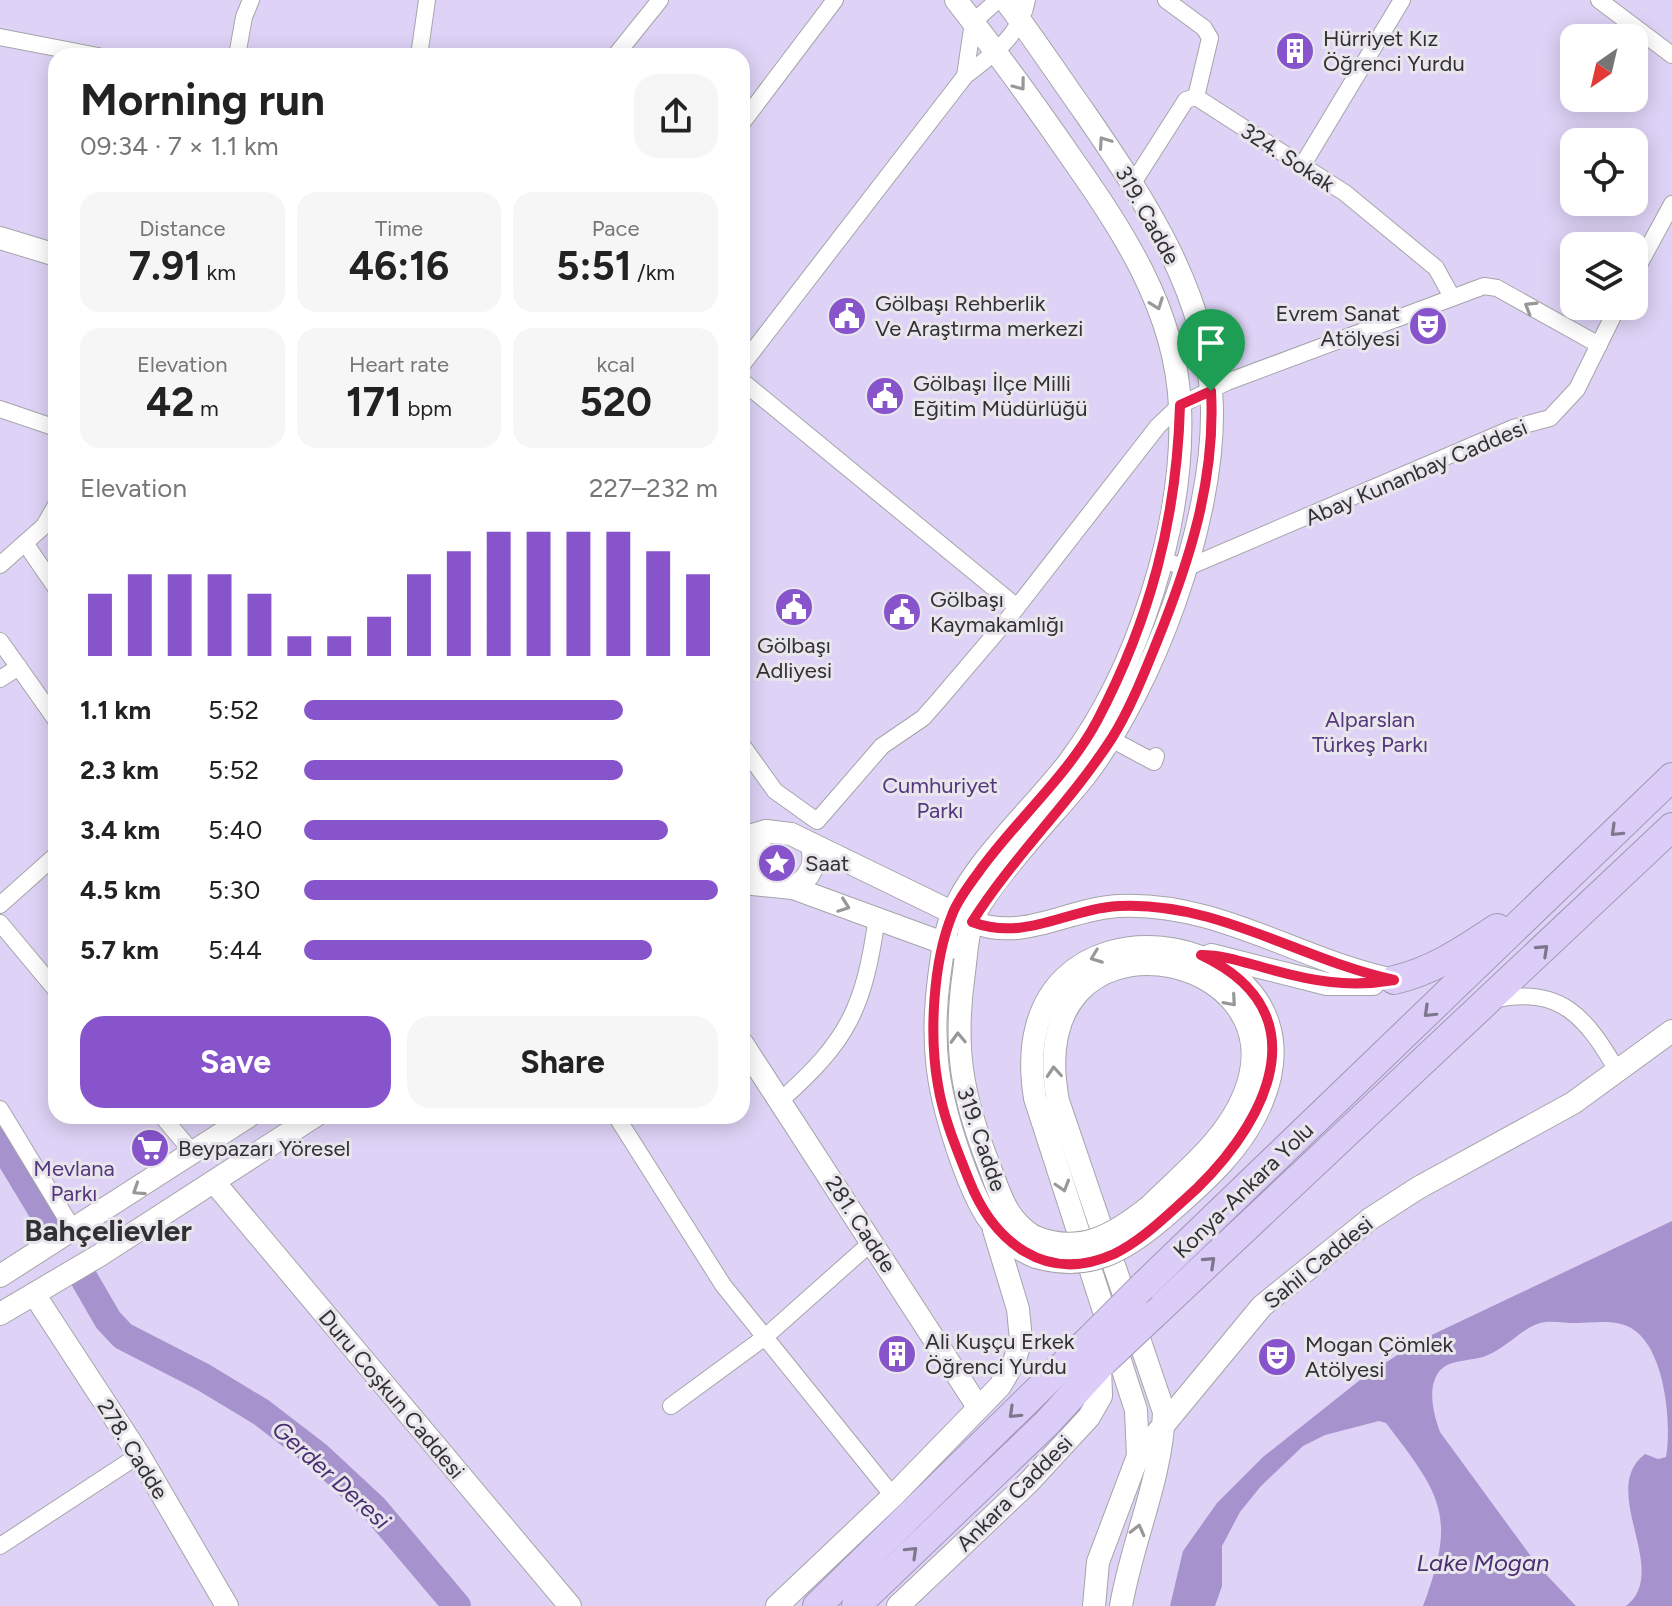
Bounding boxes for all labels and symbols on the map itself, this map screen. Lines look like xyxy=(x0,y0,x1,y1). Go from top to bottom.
north arrow xyxy=(1560,24,1648,112)
place label: Hürriyet Kız Öğrenci Yurdu xyxy=(1323,25,1465,77)
building icon: Hürriyet Kız Öğrenci Yurdu xyxy=(1274,30,1316,72)
one-way arrow xyxy=(1010,76,1024,90)
street label: 324. Sokak xyxy=(1236,117,1340,198)
one-way arrow xyxy=(1099,136,1114,150)
street label: 319. Cadde xyxy=(1109,161,1186,269)
place label: Gölbaşı Rehberlik Ve Araştırma merkezi xyxy=(875,290,1083,342)
public building icon: Gölbaşı Rehberlik Ve Araştırma merkezi xyxy=(826,295,868,337)
one-way arrow xyxy=(1148,296,1164,310)
place label: Evrem Sanat Atölyesi xyxy=(1275,300,1400,352)
one-way arrow xyxy=(1524,301,1539,317)
theatre icon: Evrem Sanat Atölyesi xyxy=(1407,305,1449,347)
pin xyxy=(1177,309,1245,391)
place label: Gölbaşı İlçe Milli Eğitim Müdürlüğü xyxy=(913,370,1087,422)
public building icon: Gölbaşı İlçe Milli Eğitim Müdürlüğü xyxy=(864,375,906,417)
street label: Abay Kunanbay Caddesi xyxy=(1301,413,1531,531)
public building icon: Gölbaşı Adliyesi xyxy=(773,586,815,628)
place label: Gölbaşı Kaymakamlığı xyxy=(930,586,1064,638)
public building icon: Gölbaşı Kaymakamlığı xyxy=(881,591,923,633)
place label: Gölbaşı Adliyesi xyxy=(756,632,832,684)
park label: Alparslan Türkeş Parkı xyxy=(1312,706,1428,758)
park label: Cumhuriyet Parkı xyxy=(882,772,998,824)
one-way arrow xyxy=(1611,822,1625,836)
place icon: Saat xyxy=(756,842,798,884)
place label: Saat xyxy=(805,850,849,877)
one-way arrow xyxy=(837,896,851,913)
one-way arrow xyxy=(1534,944,1548,959)
one-way arrow xyxy=(1090,947,1104,964)
one-way arrow xyxy=(1221,992,1236,1007)
one-way arrow xyxy=(1424,1002,1438,1017)
one-way arrow xyxy=(949,1031,966,1044)
one-way arrow xyxy=(1046,1065,1063,1078)
street label: 319. Cadde xyxy=(951,1084,1012,1195)
street label: Konya-Ankara Yolu xyxy=(1168,1117,1319,1264)
supermarket icon: Beypazarı Yöresel xyxy=(129,1127,171,1169)
place label: Beypazarı Yöresel xyxy=(178,1135,350,1162)
park label: Mevlana Parkı xyxy=(33,1155,115,1207)
street label: 281. Cadde xyxy=(819,1171,902,1278)
one-way arrow xyxy=(1053,1178,1069,1192)
one-way arrow xyxy=(132,1180,146,1195)
street label: Sahil Caddesi xyxy=(1258,1210,1378,1315)
district label: Bahçelievler xyxy=(24,1212,192,1249)
one-way arrow xyxy=(1201,1256,1215,1271)
street label: Duru Coşkun Caddesi xyxy=(313,1304,470,1484)
place label: Ali Kuşçu Erkek Öğrenci Yurdu xyxy=(925,1328,1075,1380)
place label: Mogan Çömlek Atölyesi xyxy=(1305,1331,1453,1383)
building icon: Ali Kuşçu Erkek Öğrenci Yurdu xyxy=(876,1333,918,1375)
theatre icon: Mogan Çömlek Atölyesi xyxy=(1256,1336,1298,1378)
street label: 278. Cadde xyxy=(91,1394,174,1504)
one-way arrow xyxy=(1009,1404,1023,1418)
water label: Gerder Deresi xyxy=(266,1414,397,1535)
street label: Ankara Caddesi xyxy=(951,1430,1078,1557)
one-way arrow xyxy=(1128,1523,1145,1537)
one-way arrow xyxy=(903,1546,917,1561)
water label: Lake Mogan xyxy=(1417,1548,1549,1577)

